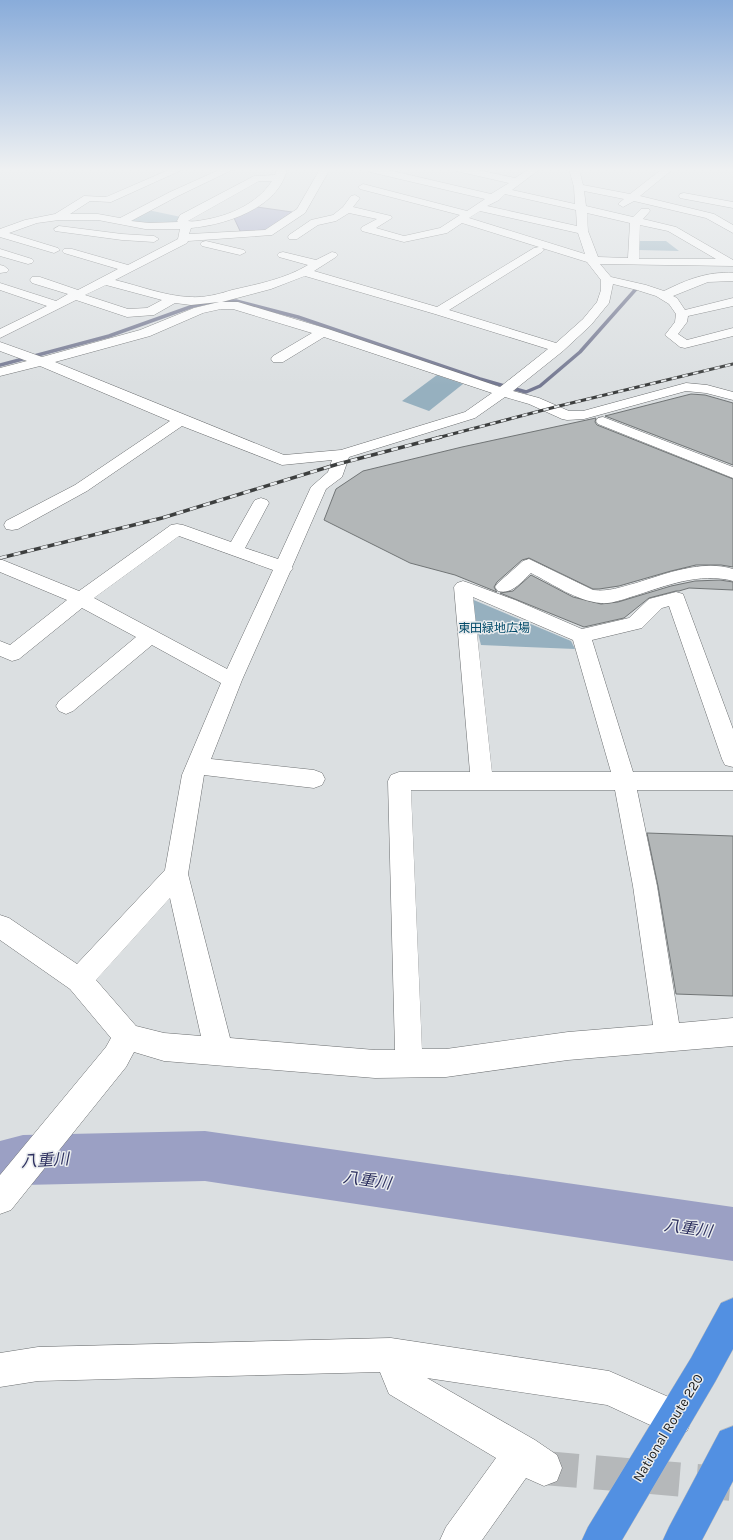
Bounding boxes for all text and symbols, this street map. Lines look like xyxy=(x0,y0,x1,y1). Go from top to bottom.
park label: 東田緑地広場 xyxy=(458,621,530,635)
water label: 八重川 xyxy=(21,1149,71,1171)
water label: 八重川 xyxy=(342,1167,394,1193)
water label: 八重川 xyxy=(663,1215,715,1241)
street label: National Route 220 xyxy=(629,1371,707,1485)

